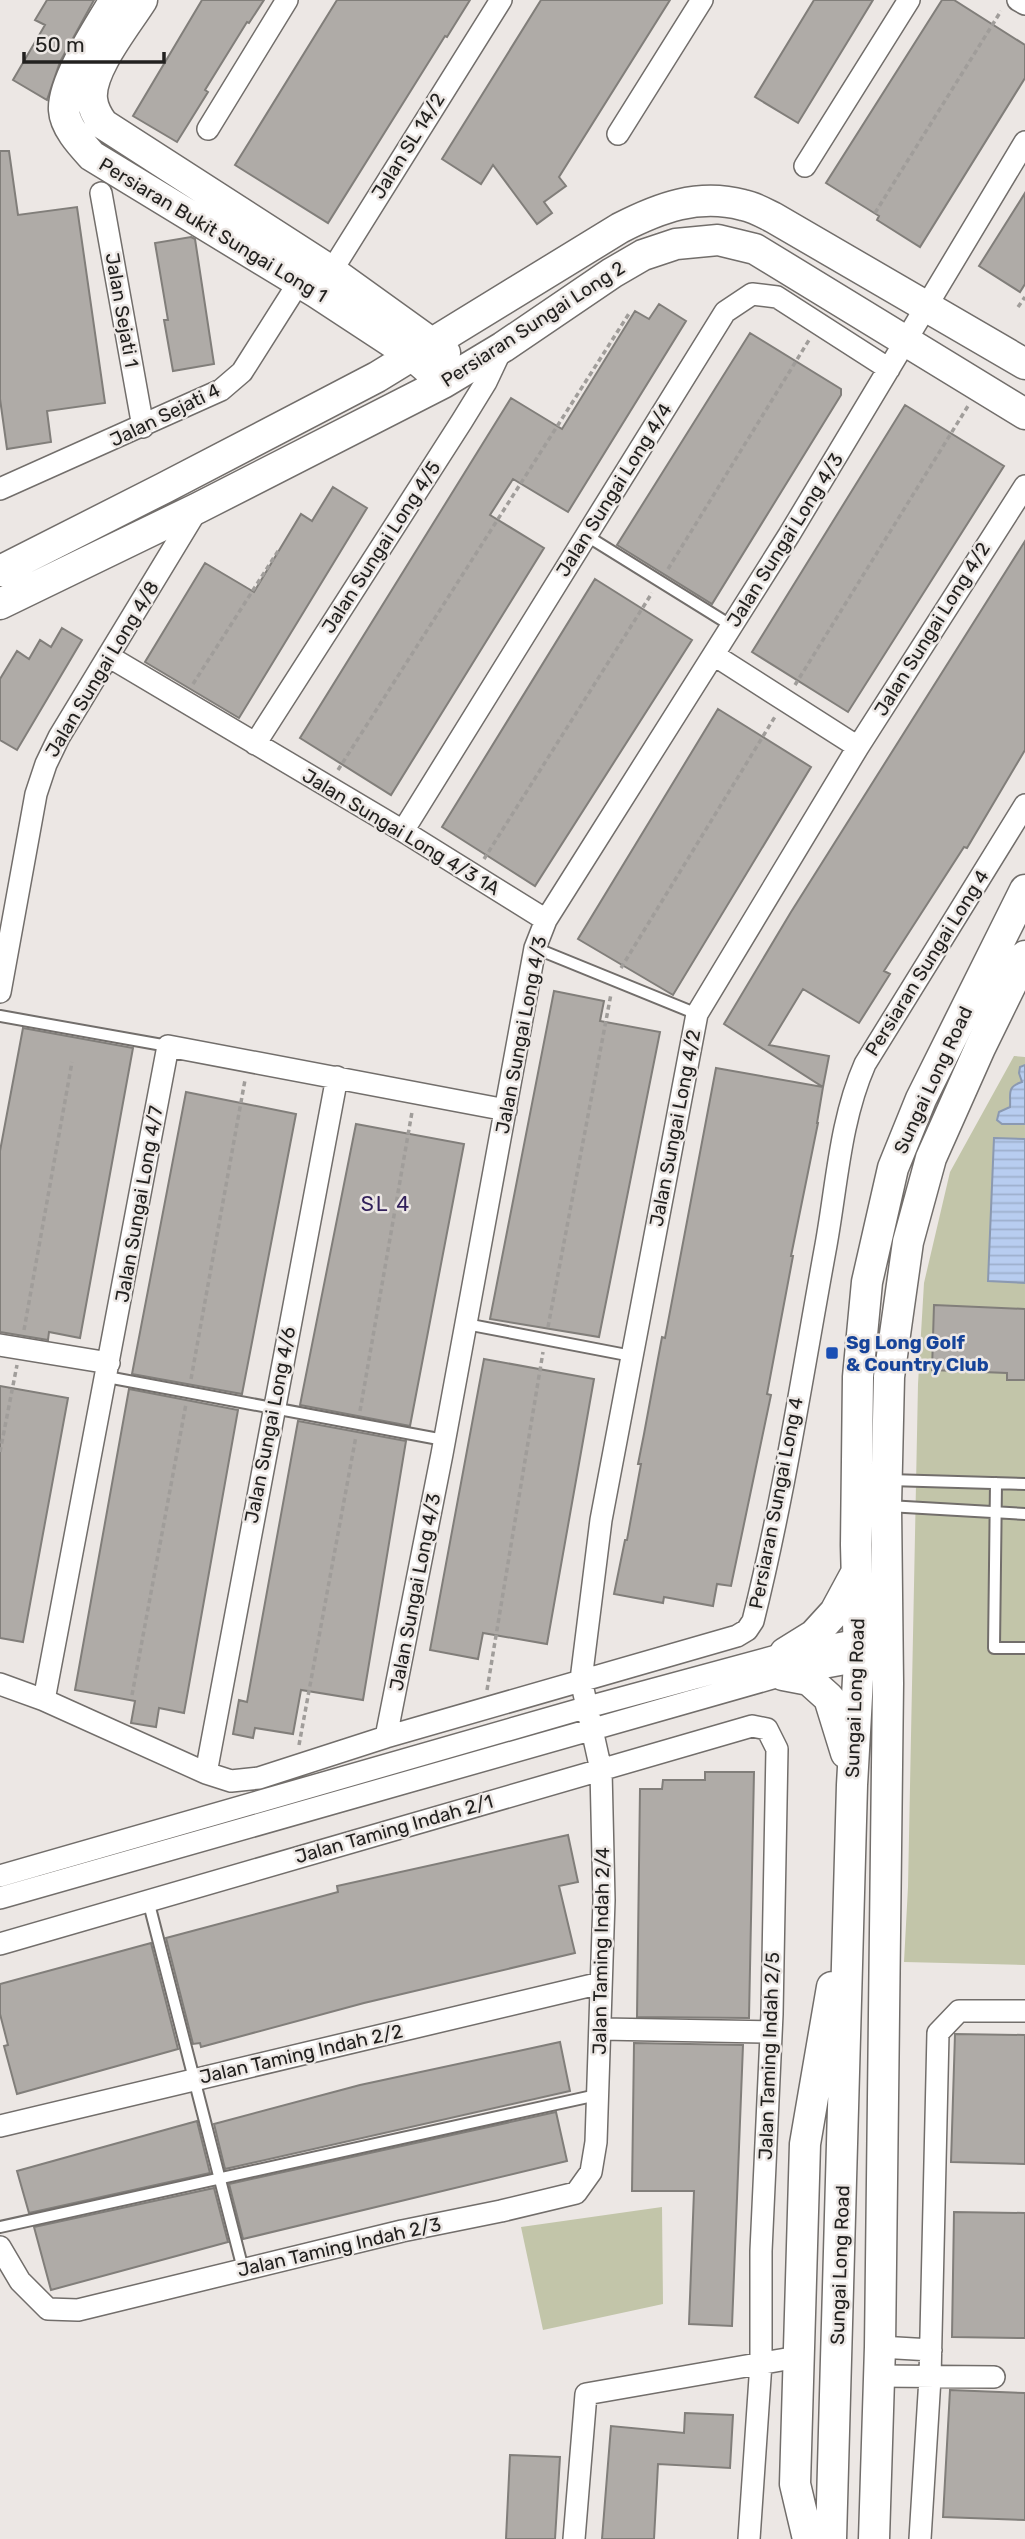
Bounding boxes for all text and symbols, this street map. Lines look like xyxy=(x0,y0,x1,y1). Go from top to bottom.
scale bar xyxy=(24,21,164,65)
text: 50 m xyxy=(35,32,85,57)
street label: Jalan SL 14/2 xyxy=(366,89,450,203)
street label: Persiaran Bukit Sungai Long 1 xyxy=(95,153,331,307)
street label: Jalan Sejati 1 xyxy=(101,251,143,369)
street label: Persiaran Sungai Long 2 xyxy=(437,256,629,392)
street label: Jalan Sejati 4 xyxy=(106,378,224,452)
street label: Jalan Sungai Long 4/4 xyxy=(551,399,677,581)
street label: Jalan Sungai Long 4/3 xyxy=(722,449,848,631)
street label: Jalan Sungai Long 4/5 xyxy=(317,457,445,637)
street label: Jalan Sungai Long 4/2 xyxy=(869,538,995,720)
street label: Jalan Sungai Long 4/8 xyxy=(40,577,164,761)
street label: Jalan Sungai Long 4/3 1A xyxy=(298,764,504,900)
street label: Persiaran Sungai Long 4 xyxy=(860,866,994,1060)
street label: Jalan Sungai Long 4/3 xyxy=(491,934,551,1136)
street label: Sungai Long Road xyxy=(889,1003,977,1157)
street label: Jalan Sungai Long 4/2 xyxy=(645,1027,705,1229)
street label: Jalan Sungai Long 4/7 xyxy=(110,1104,168,1304)
district label: SL 4 xyxy=(361,1191,411,1216)
street label: Jalan Sungai Long 4/6 xyxy=(240,1325,300,1525)
place label: Sg Long Golf & Country Club xyxy=(846,1331,989,1376)
marker: Sg Long Golf & Country Club xyxy=(824,1345,840,1361)
street label: Persiaran Sungai Long 4 xyxy=(744,1395,808,1611)
street label: Jalan Sungai Long 4/3 xyxy=(385,1491,445,1693)
street label: Sungai Long Road xyxy=(841,1618,869,1778)
street label: Jalan Taming Indah 2/1 xyxy=(292,1790,496,1868)
street label: Jalan Taming Indah 2/4 xyxy=(588,1847,614,2055)
street label: Jalan Taming Indah 2/5 xyxy=(754,1952,784,2160)
street label: Jalan Taming Indah 2/2 xyxy=(197,2019,405,2089)
street label: Sungai Long Road xyxy=(826,2185,854,2345)
street label: Jalan Taming Indah 2/3 xyxy=(235,2212,443,2282)

